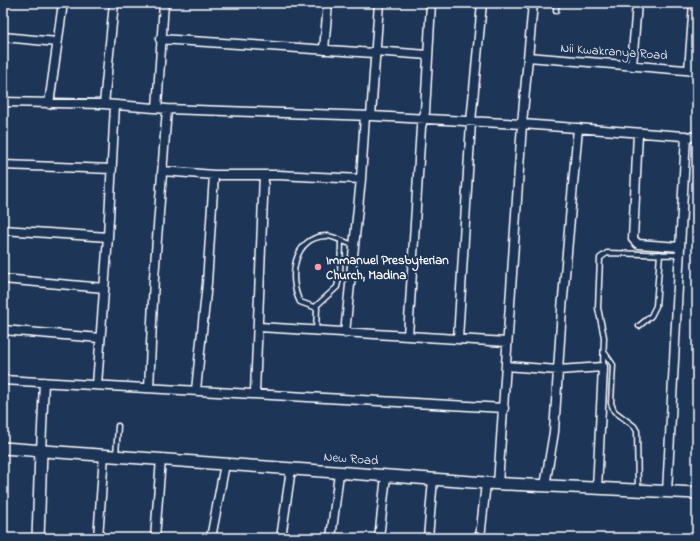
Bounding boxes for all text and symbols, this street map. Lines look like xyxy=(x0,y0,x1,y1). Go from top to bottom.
street label: Nii Kwakranya Road xyxy=(560,39,669,66)
place label: Immanuel Presbyterian Church, Madina xyxy=(326,251,449,285)
marker: Immanuel Presbyterian Church, Madina xyxy=(313,262,323,272)
street label: New Road xyxy=(323,448,380,470)

